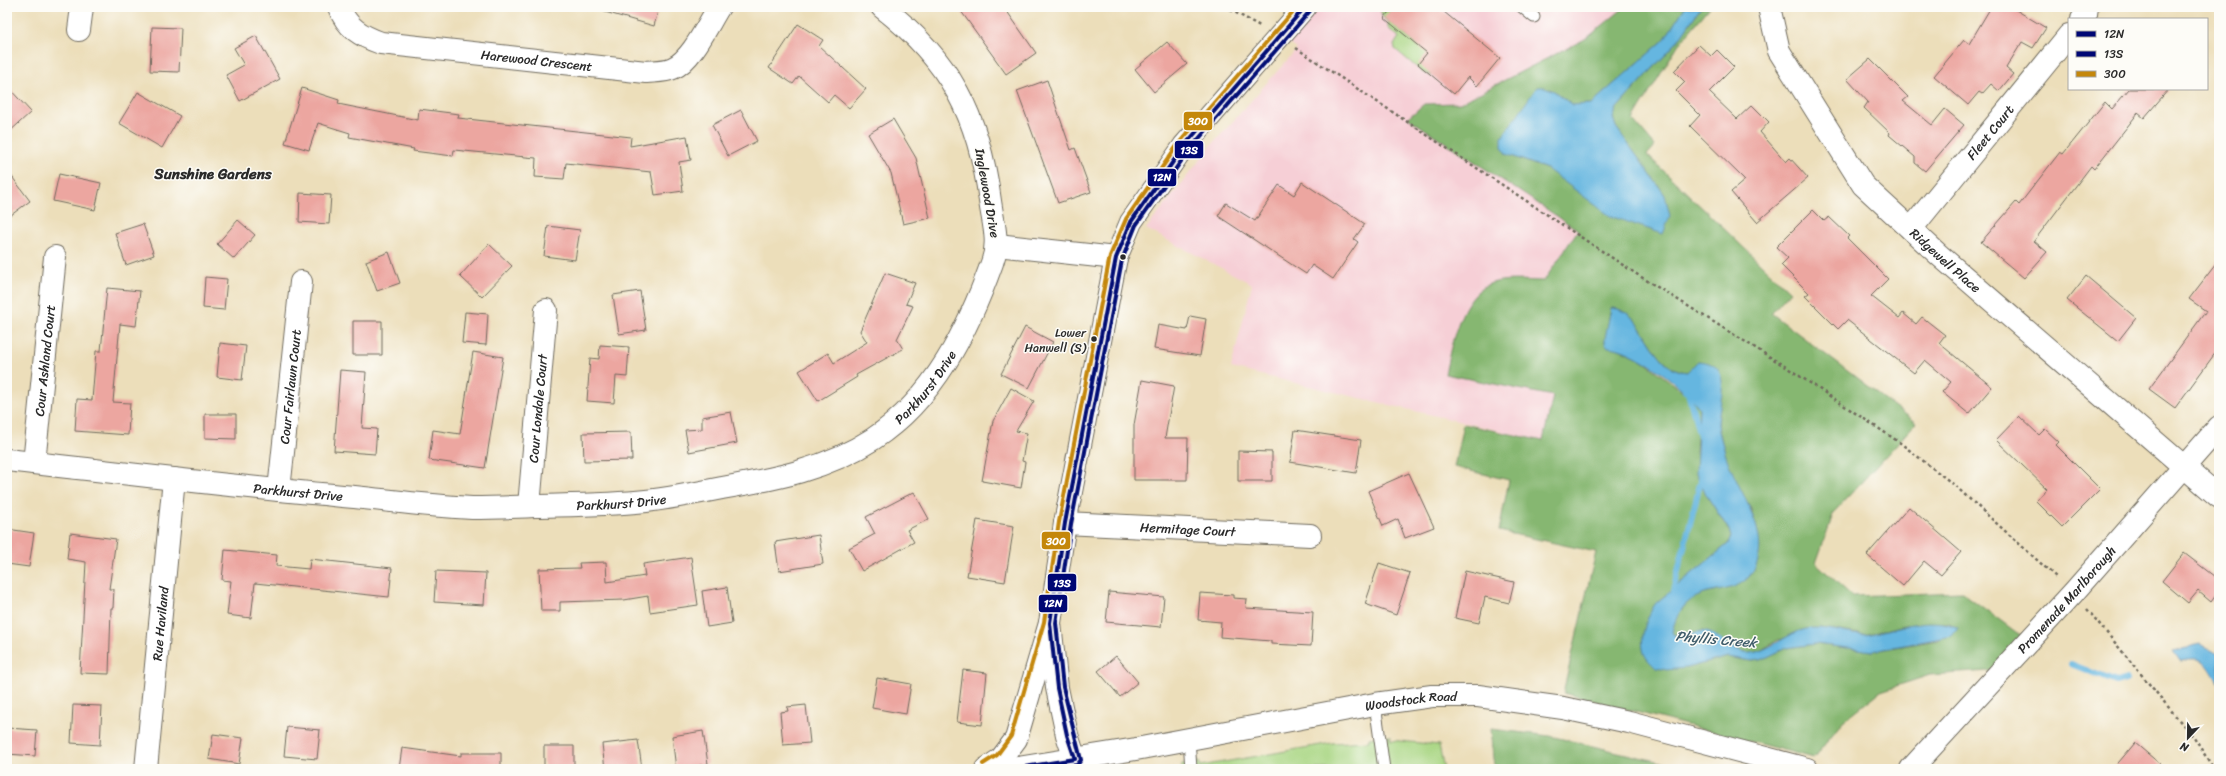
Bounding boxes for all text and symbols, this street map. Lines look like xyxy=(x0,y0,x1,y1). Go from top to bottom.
legend xyxy=(2068,18,2208,90)
text: 12N xyxy=(2104,23,2125,45)
street label: Harewood Crescent xyxy=(480,43,594,78)
text: 13S xyxy=(2104,43,2124,65)
text: 300 xyxy=(2104,63,2126,85)
street label: Fleet Court xyxy=(1961,99,2020,165)
line badge: 300 xyxy=(1183,111,1213,131)
text: 300 xyxy=(1187,112,1208,131)
line badge: 13S xyxy=(1174,140,1204,159)
text: 13S xyxy=(1180,141,1198,160)
street label: Inglewood Drive xyxy=(968,145,1007,240)
district label: Sunshine Gardens xyxy=(153,161,273,187)
line badge: 12N xyxy=(1147,168,1177,187)
text: 12N xyxy=(1153,168,1172,187)
street label: Ridgewell Place xyxy=(1904,222,1986,299)
unlabelled marker xyxy=(1118,252,1128,262)
street label: Cour Ashland Court xyxy=(28,303,62,417)
place label: Lower Hanwell (S) xyxy=(1025,322,1087,359)
street label: Cour Fairlawn Court xyxy=(273,328,308,445)
marker: Lower Hanwell (S) xyxy=(1089,334,1099,344)
street label: Parkhurst Drive xyxy=(889,345,963,430)
street label: Cour Londale Court xyxy=(522,352,554,464)
street label: Parkhurst Drive xyxy=(252,477,344,508)
street label: Parkhurst Drive xyxy=(576,487,668,517)
street label: Hermitage Court xyxy=(1140,516,1237,543)
line badge: 300 xyxy=(1041,531,1071,550)
text: 300 xyxy=(1045,532,1066,551)
street label: Promenade Marlborough xyxy=(2012,540,2122,659)
line badge: 13S xyxy=(1047,573,1077,592)
text: 13S xyxy=(1053,574,1071,593)
street label: Rue Haviland xyxy=(146,584,176,662)
line badge: 12N xyxy=(1038,594,1068,613)
text: 12N xyxy=(1044,594,1063,613)
water label: Phyllis Creek xyxy=(1675,624,1759,656)
street label: Woodstock Road xyxy=(1363,685,1458,718)
north arrow xyxy=(2168,718,2208,758)
text: N xyxy=(2177,736,2192,757)

